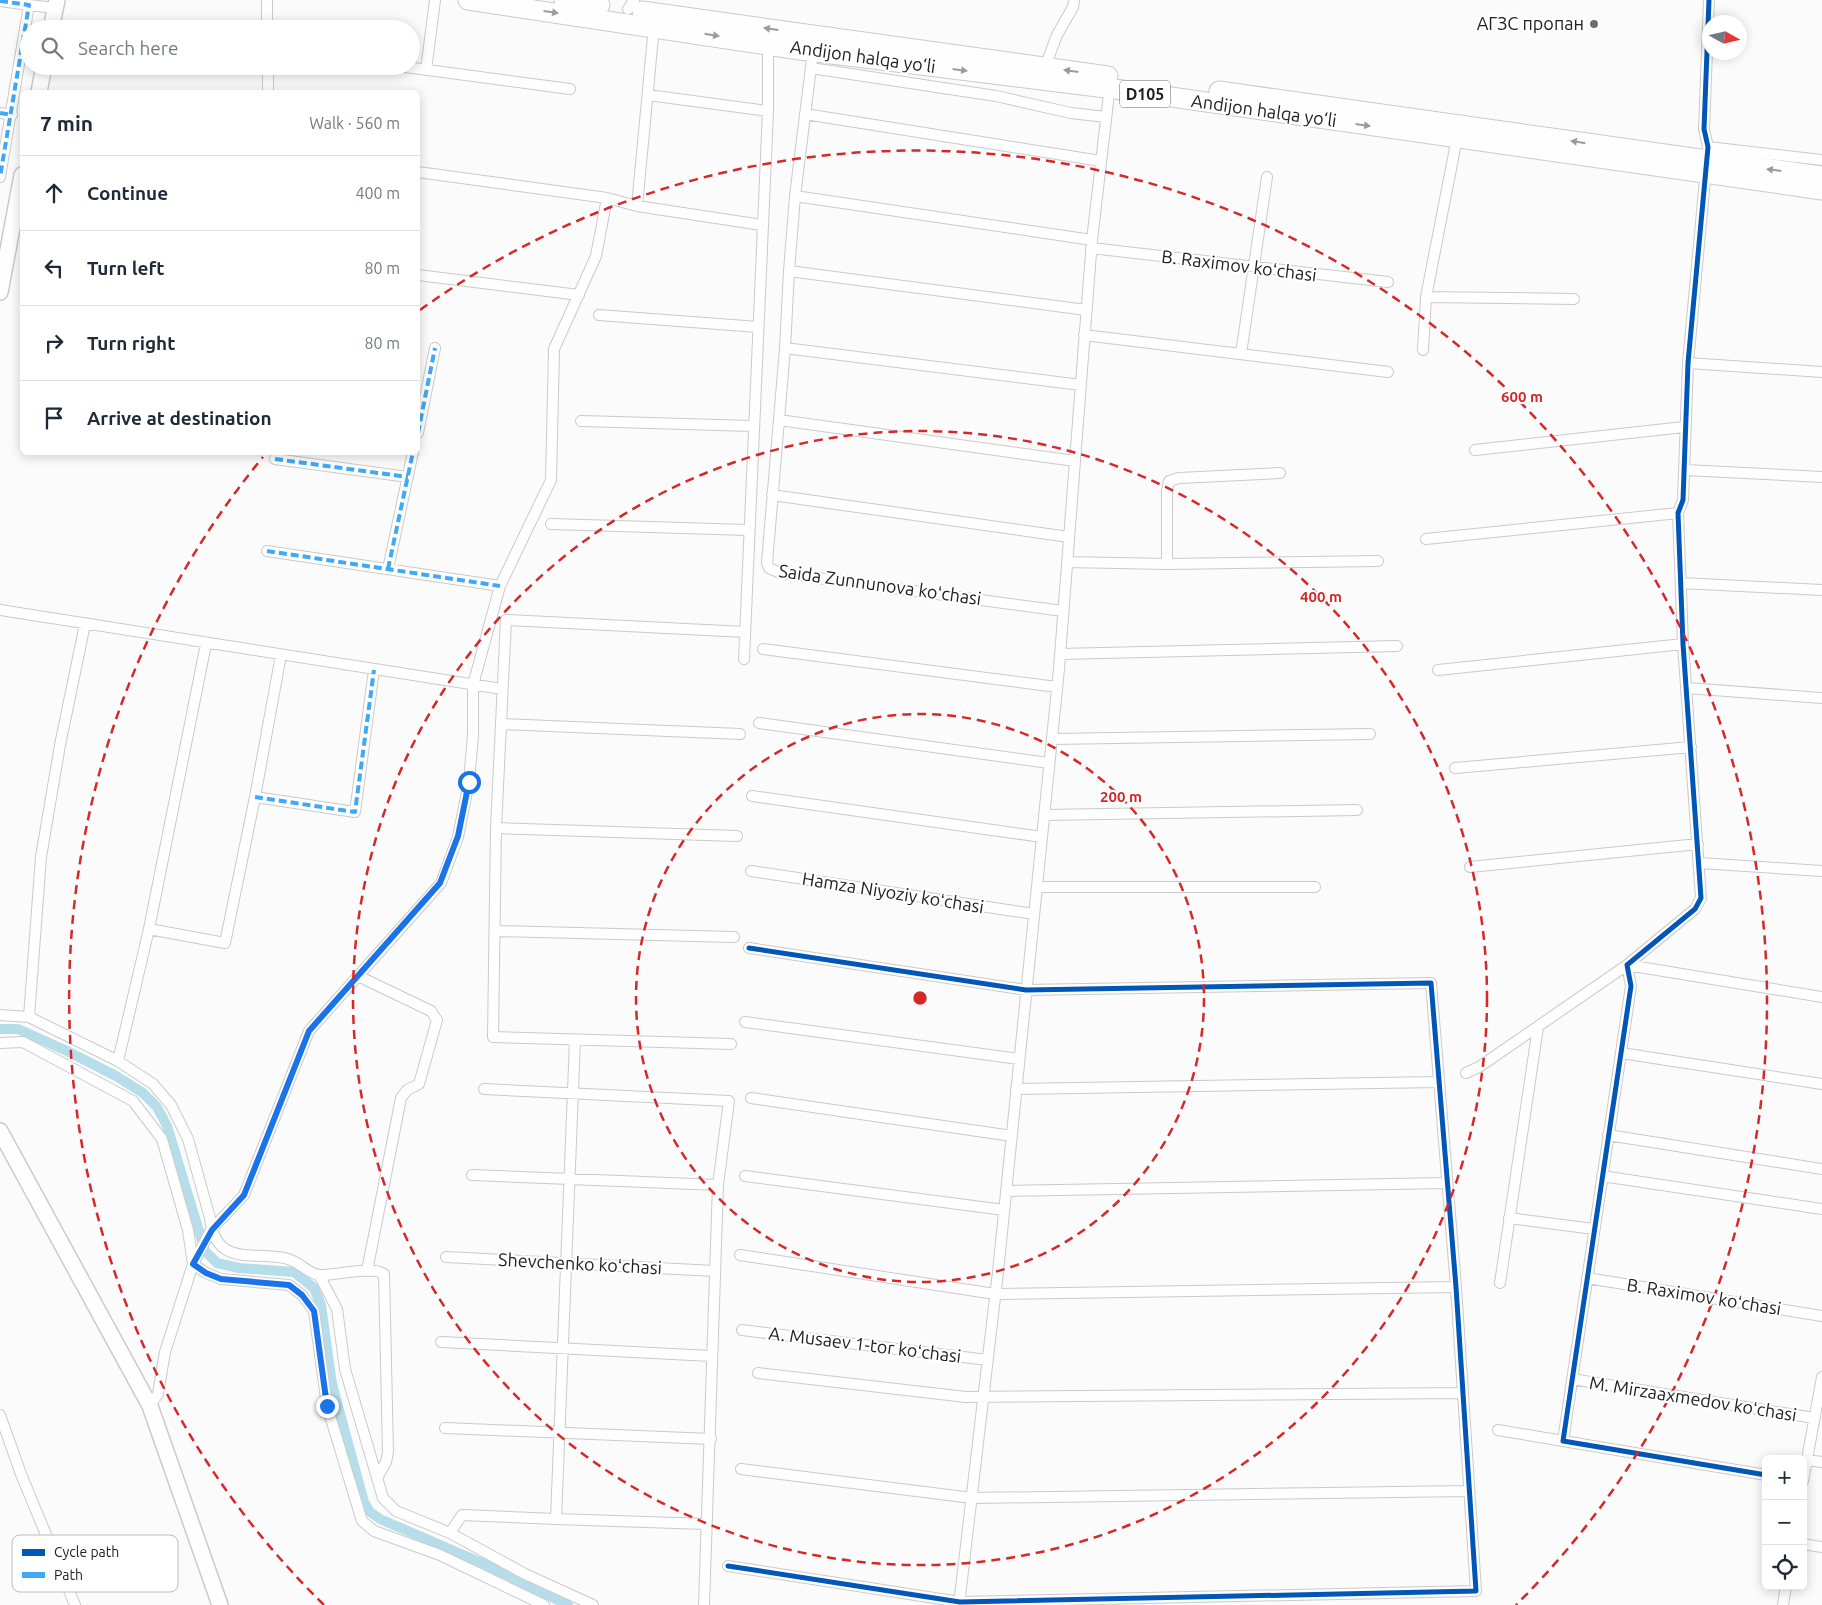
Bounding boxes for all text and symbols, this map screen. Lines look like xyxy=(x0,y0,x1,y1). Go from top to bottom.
one-way arrow xyxy=(544,8,560,16)
place label: АГЗС пропан xyxy=(1477,13,1584,33)
north arrow xyxy=(1702,15,1747,60)
marker: АГЗС пропан xyxy=(1588,18,1600,30)
search box xyxy=(20,20,420,75)
one-way arrow xyxy=(763,25,779,33)
one-way arrow xyxy=(704,32,720,40)
icon: search xyxy=(38,34,66,62)
street label: Andijon halqa yo‘li xyxy=(789,36,937,76)
text: Search here xyxy=(78,37,178,59)
one-way arrow xyxy=(952,66,968,74)
one-way arrow xyxy=(1062,66,1078,74)
road number: D105 xyxy=(1120,80,1170,108)
street label: Andijon halqa yo‘li xyxy=(1190,90,1338,130)
text: 7 min xyxy=(40,111,93,135)
text: Walk · 560 m xyxy=(309,114,400,132)
one-way arrow xyxy=(1356,121,1372,129)
one-way arrow xyxy=(1570,138,1586,146)
one-way arrow xyxy=(1765,166,1781,174)
icon: ahead xyxy=(40,179,68,207)
text: Continue xyxy=(87,182,168,204)
text: 400 m xyxy=(355,184,400,202)
street label: B. Raximov koʻchasi xyxy=(1160,246,1318,284)
icon: left xyxy=(40,254,68,282)
text: Turn left xyxy=(87,257,165,279)
text: 80 m xyxy=(364,259,400,277)
icon: right xyxy=(40,329,68,357)
text: Turn right xyxy=(87,332,175,354)
text: 80 m xyxy=(364,334,400,352)
text: 600 m xyxy=(1501,388,1543,405)
icon: arrive xyxy=(40,404,68,432)
text: Arrive at destination xyxy=(87,407,272,429)
street label: Saida Zunnunova koʻchasi xyxy=(778,560,983,608)
text: 400 m xyxy=(1300,588,1342,605)
route start xyxy=(458,771,481,794)
text: 200 m xyxy=(1100,788,1142,805)
street label: Hamza Niyoziy koʻchasi xyxy=(801,868,986,916)
centre of rings xyxy=(911,989,929,1007)
street label: Shevchenko koʻchasi xyxy=(498,1249,662,1277)
street label: B. Raximov koʻchasi xyxy=(1625,1274,1783,1318)
street label: A. Musaev 1-tor koʻchasi xyxy=(768,1322,963,1366)
street label: M. Mirzaaxmedov koʻchasi xyxy=(1588,1372,1798,1424)
route end xyxy=(316,1395,339,1418)
map controls xyxy=(1762,1455,1807,1590)
button: + xyxy=(1762,1455,1807,1500)
button: − xyxy=(1762,1500,1807,1545)
legend xyxy=(12,1535,178,1592)
text: Cycle path xyxy=(54,1544,119,1560)
button: locate xyxy=(1762,1545,1807,1590)
text: Path xyxy=(54,1567,83,1583)

